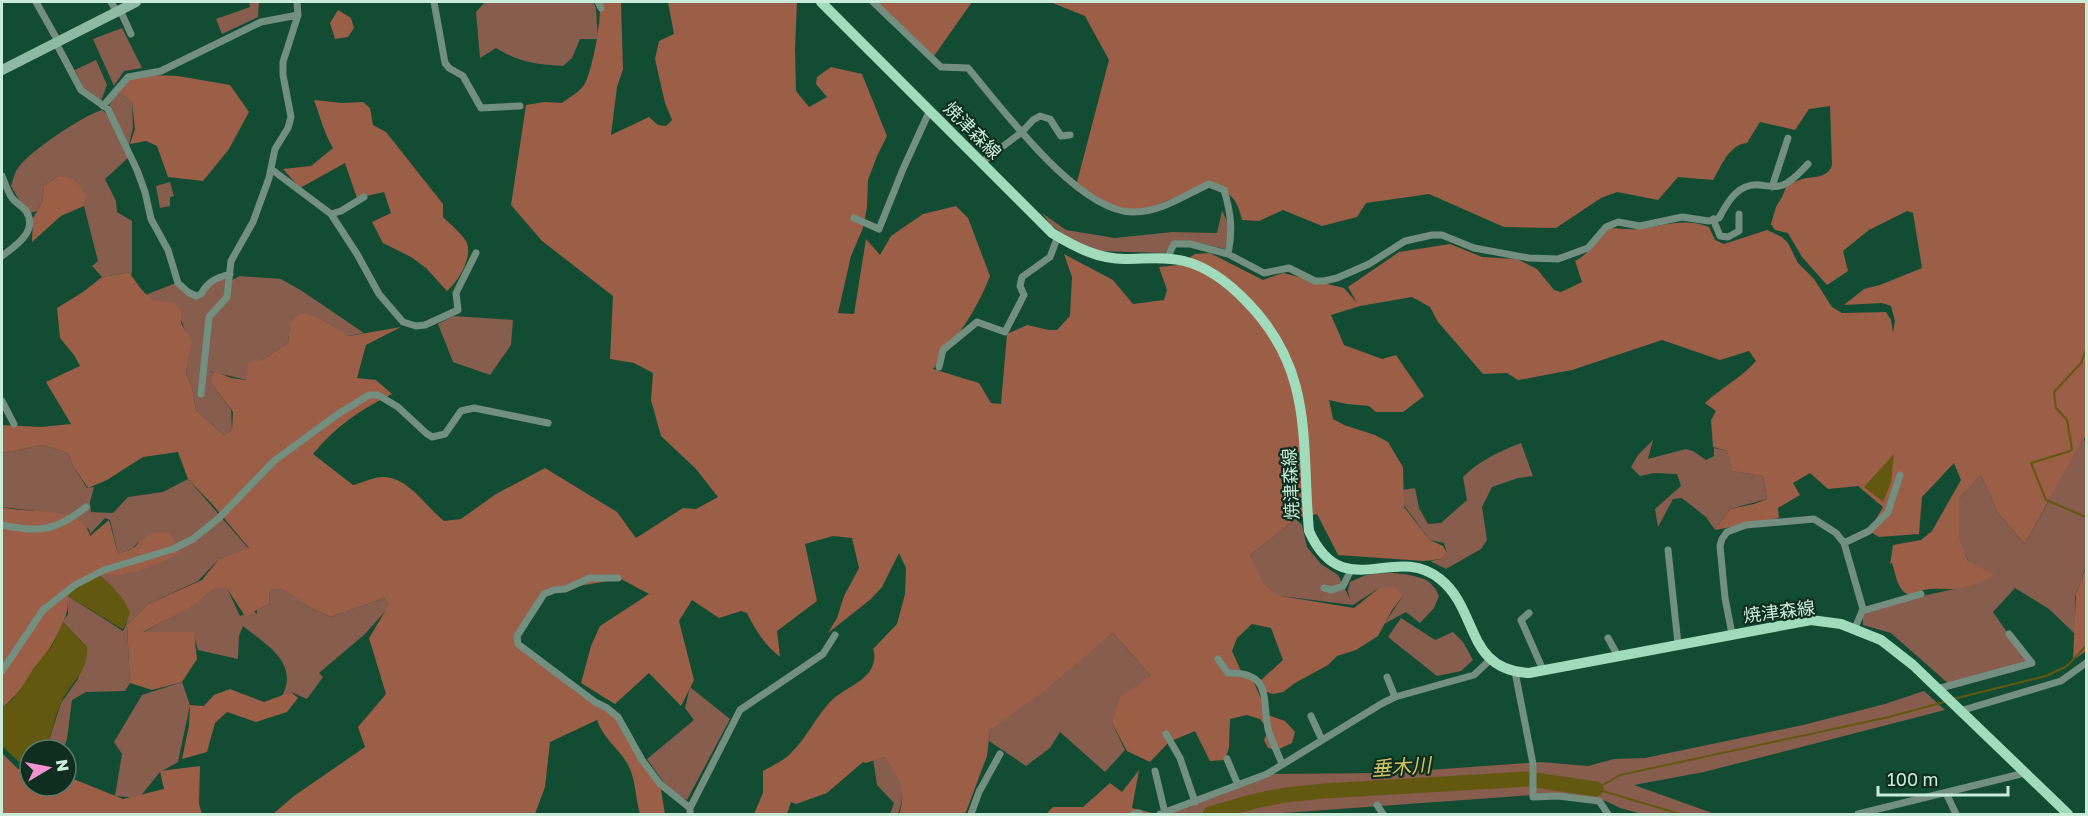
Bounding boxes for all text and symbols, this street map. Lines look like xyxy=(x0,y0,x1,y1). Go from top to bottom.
street label: 焼津森線 xyxy=(940,97,1006,163)
street label: 焼津森線 xyxy=(1277,447,1303,521)
street label: 焼津森線 xyxy=(1742,596,1816,626)
north arrow xyxy=(18,738,78,798)
water label: 垂木川 xyxy=(1370,752,1434,780)
text: N xyxy=(52,758,74,773)
scale bar xyxy=(1878,759,2008,797)
text: 100 m xyxy=(1887,768,1938,790)

